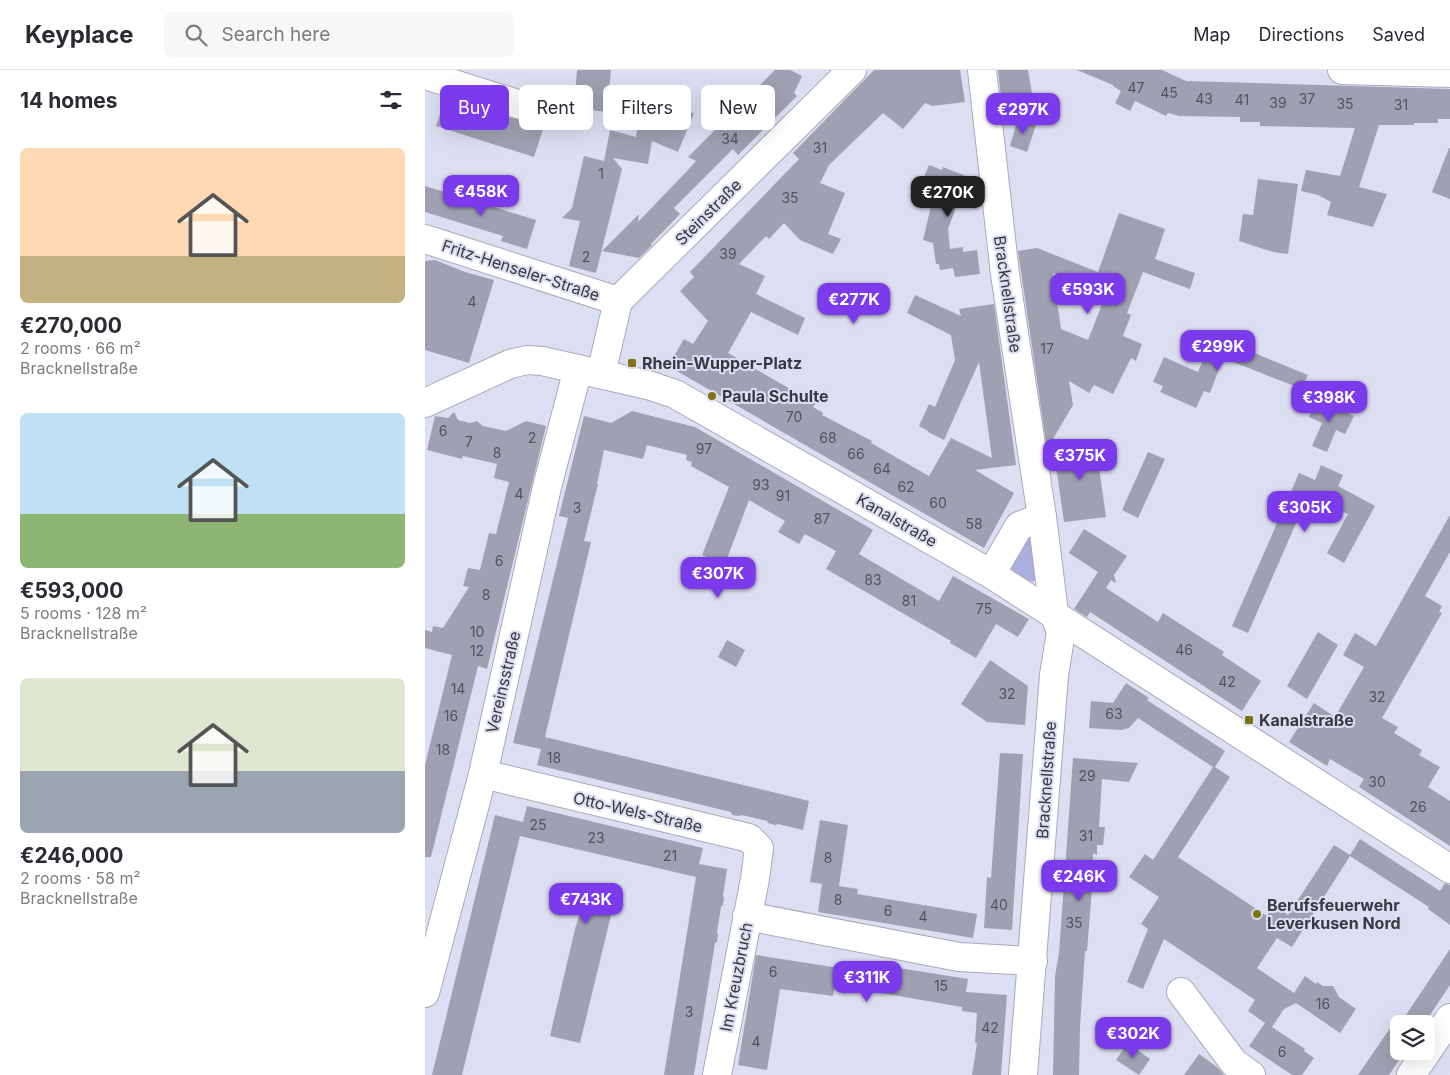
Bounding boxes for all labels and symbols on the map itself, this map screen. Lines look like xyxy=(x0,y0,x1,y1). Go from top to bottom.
house number: 47 xyxy=(1128,79,1145,96)
house number: 45 xyxy=(1160,84,1178,101)
house number: 43 xyxy=(1195,90,1213,107)
house number: 37 xyxy=(1299,90,1315,107)
house number: 41 xyxy=(1235,91,1249,108)
pin: €297K xyxy=(988,92,1058,135)
house number: 39 xyxy=(1269,94,1287,111)
house number: 35 xyxy=(1336,95,1354,112)
house number: 31 xyxy=(1394,96,1408,113)
house number: 34 xyxy=(721,130,739,147)
house number: 31 xyxy=(813,139,827,156)
house number: 1 xyxy=(598,165,604,182)
pin: €458K xyxy=(446,174,516,217)
street label: Steinstraße xyxy=(671,175,745,249)
pin: €270K xyxy=(913,176,983,218)
house number: 35 xyxy=(781,189,799,206)
street label: Bracknellstraße xyxy=(990,234,1026,354)
street label: Fritz-Henseler-Straße xyxy=(440,235,602,305)
house number: 39 xyxy=(719,245,737,262)
house number: 2 xyxy=(582,248,590,265)
pin: €593K xyxy=(1053,272,1123,315)
pin: €277K xyxy=(819,282,889,325)
house number: 4 xyxy=(467,293,477,310)
pin: €299K xyxy=(1183,330,1253,372)
house number: 17 xyxy=(1040,340,1054,357)
place label: Rhein-Wupper-Platz xyxy=(642,353,802,373)
marker: Rhein-Wupper-Platz xyxy=(626,357,638,369)
pin: €398K xyxy=(1294,380,1364,423)
place label: Paula Schulte xyxy=(722,386,828,406)
marker: Paula Schulte xyxy=(706,390,718,402)
house number: 70 xyxy=(786,408,802,425)
house number: 6 xyxy=(439,422,447,439)
house number: 2 xyxy=(528,429,536,446)
house number: 68 xyxy=(819,429,837,446)
house number: 7 xyxy=(465,433,473,450)
pin: €375K xyxy=(1045,438,1115,481)
house number: 97 xyxy=(696,440,712,457)
house number: 8 xyxy=(493,444,501,461)
house number: 66 xyxy=(847,445,865,462)
house number: 64 xyxy=(873,460,891,477)
house number: 93 xyxy=(752,476,770,493)
house number: 62 xyxy=(897,478,915,495)
house number: 4 xyxy=(514,485,524,502)
house number: 91 xyxy=(776,487,790,504)
street label: Kanalstraße xyxy=(853,489,941,551)
pin: €305K xyxy=(1270,490,1340,533)
house number: 60 xyxy=(929,494,947,511)
house number: 3 xyxy=(573,499,581,516)
house number: 87 xyxy=(814,510,830,527)
house number: 58 xyxy=(965,515,983,532)
house number: 6 xyxy=(495,552,503,569)
pin: €307K xyxy=(683,556,753,599)
house number: 83 xyxy=(864,571,882,588)
house number: 8 xyxy=(482,586,490,603)
house number: 81 xyxy=(902,592,916,609)
house number: 75 xyxy=(976,600,992,617)
house number: 10 xyxy=(470,623,484,640)
street label: Vereinsstraße xyxy=(482,629,524,735)
house number: 46 xyxy=(1175,641,1193,658)
house number: 12 xyxy=(470,642,484,659)
house number: 42 xyxy=(1218,673,1236,690)
house number: 14 xyxy=(451,680,465,697)
house number: 32 xyxy=(998,685,1016,702)
house number: 32 xyxy=(1368,688,1386,705)
house number: 63 xyxy=(1105,705,1123,722)
house number: 16 xyxy=(444,707,458,724)
place label: Kanalstraße xyxy=(1259,710,1354,730)
marker: Kanalstraße xyxy=(1243,714,1255,726)
street label: Bracknellstraße xyxy=(1032,721,1060,839)
house number: 18 xyxy=(436,741,450,758)
house number: 18 xyxy=(547,749,561,766)
house number: 29 xyxy=(1078,767,1096,784)
house number: 30 xyxy=(1368,773,1386,790)
street label: Otto-Wels-Straße xyxy=(571,787,705,837)
house number: 26 xyxy=(1409,798,1427,815)
house number: 25 xyxy=(529,816,547,833)
house number: 31 xyxy=(1079,827,1093,844)
house number: 23 xyxy=(587,829,605,846)
house number: 21 xyxy=(663,847,677,864)
house number: 8 xyxy=(824,849,832,866)
pin: €246K xyxy=(1044,860,1114,902)
pin: €743K xyxy=(551,882,621,925)
house number: 8 xyxy=(834,891,842,908)
place label: Berufsfeuerwehr Leverkusen Nord xyxy=(1267,895,1401,933)
house number: 40 xyxy=(990,896,1008,913)
house number: 6 xyxy=(884,902,892,919)
house number: 4 xyxy=(918,908,928,925)
marker: Berufsfeuerwehr Leverkusen Nord xyxy=(1251,908,1263,920)
house number: 35 xyxy=(1065,914,1083,931)
street label: Im Kreuzbruch xyxy=(716,921,756,1033)
pin: €311K xyxy=(832,960,902,1003)
house number: 6 xyxy=(769,963,777,980)
house number: 15 xyxy=(934,977,948,994)
house number: 16 xyxy=(1316,995,1330,1012)
house number: 3 xyxy=(685,1003,693,1020)
pin: €302K xyxy=(1098,1016,1168,1059)
house number: 42 xyxy=(981,1019,999,1036)
house number: 4 xyxy=(751,1033,761,1050)
house number: 6 xyxy=(1278,1043,1286,1060)

